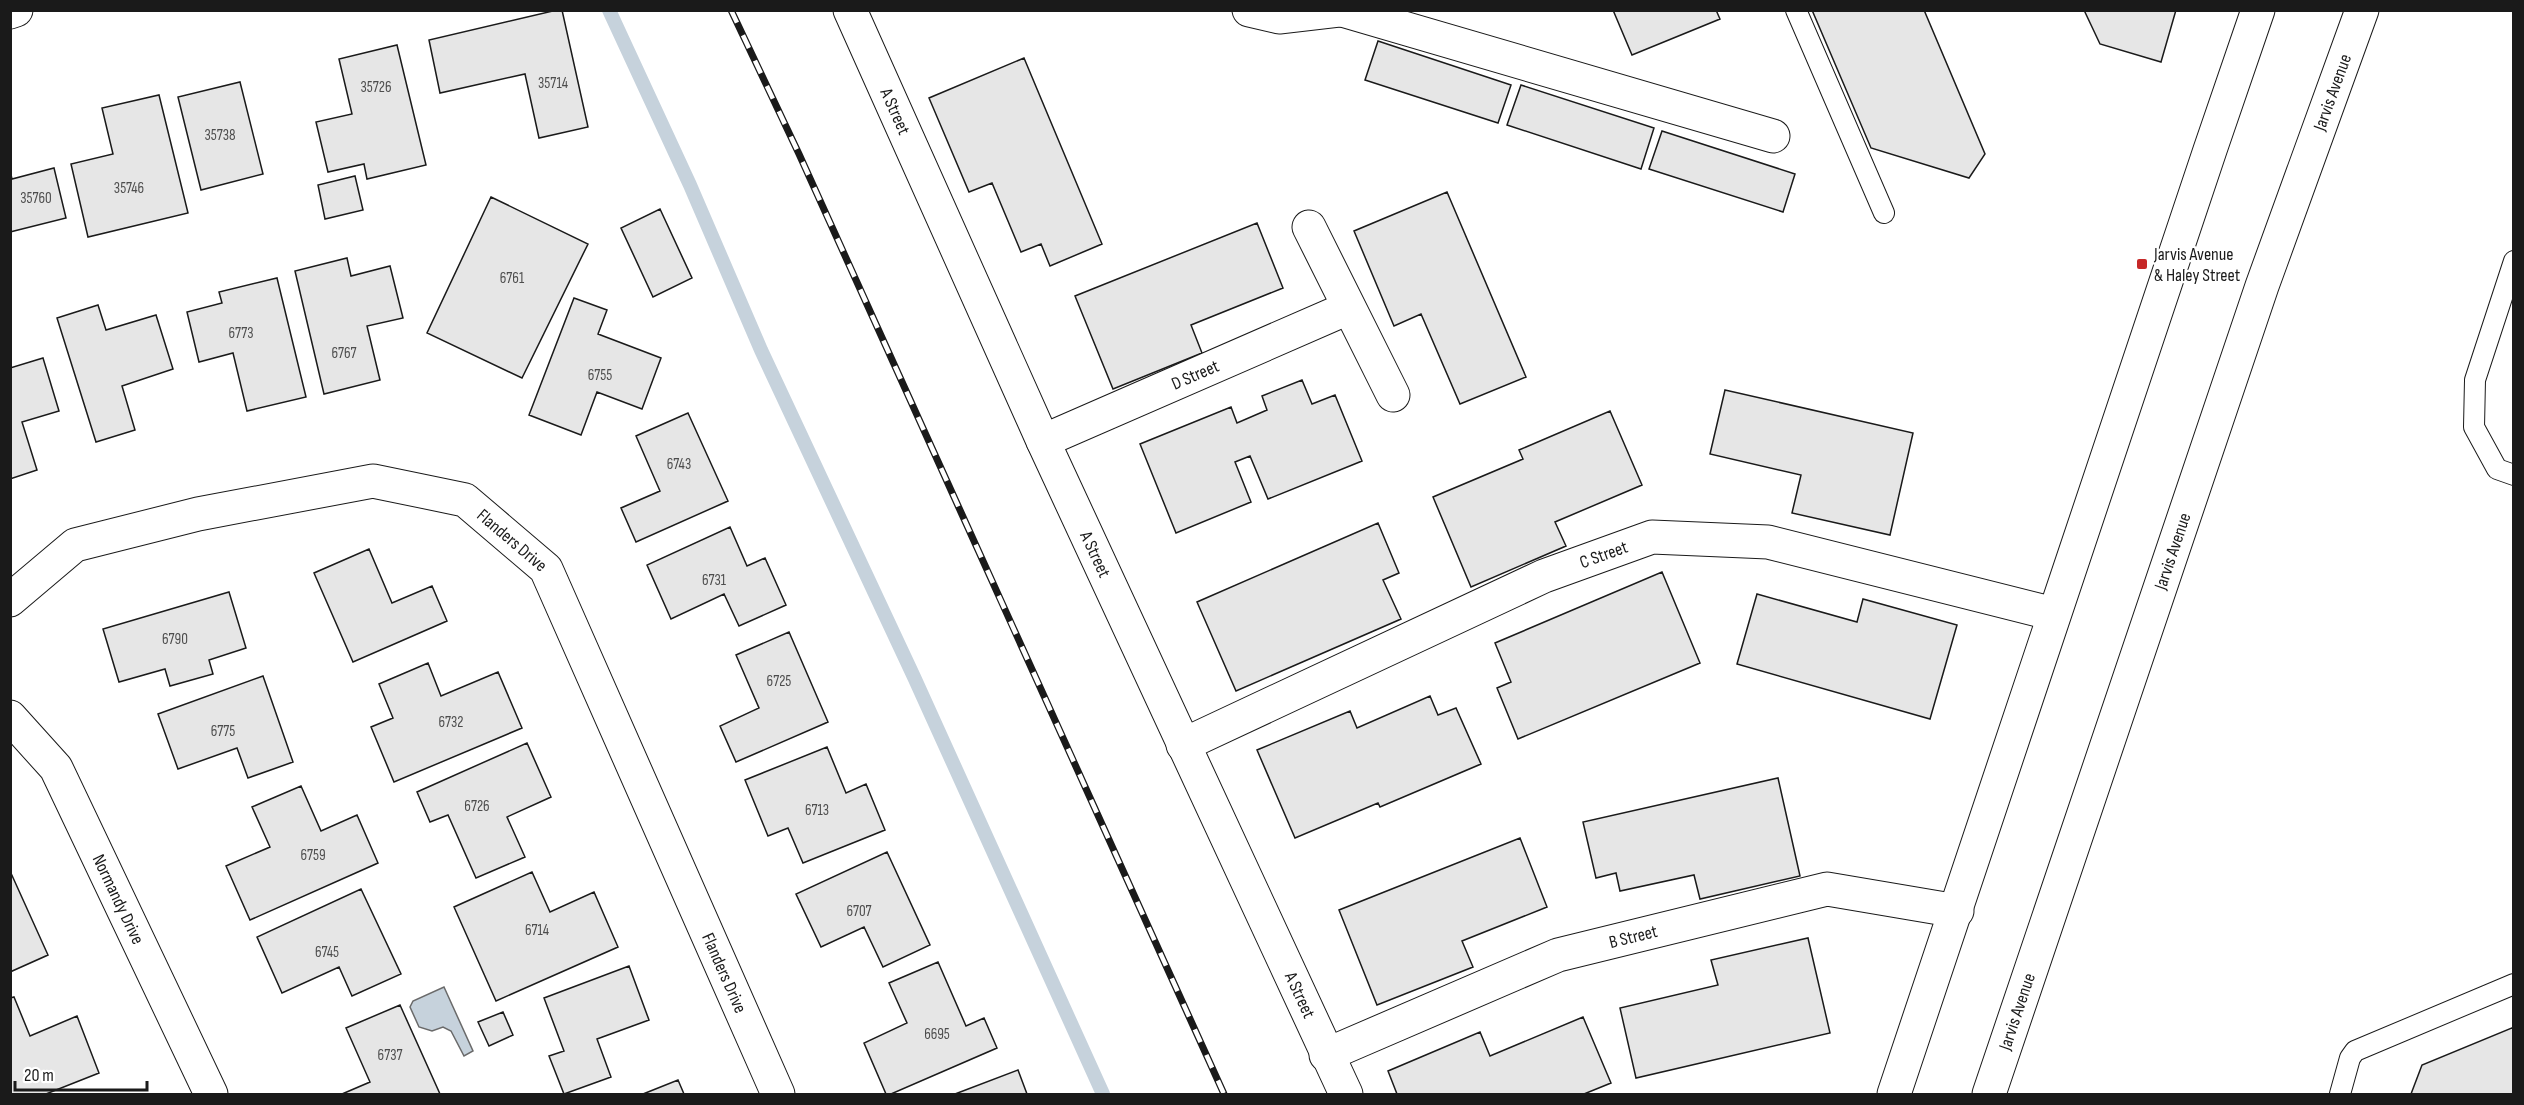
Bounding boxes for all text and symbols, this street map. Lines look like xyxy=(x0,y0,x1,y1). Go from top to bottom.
street label: Jarvis Avenue xyxy=(2308,51,2356,134)
house number: 35714 xyxy=(538,74,568,93)
house number: 35726 xyxy=(361,78,391,97)
street label: A Street xyxy=(875,84,915,138)
house number: 35738 xyxy=(204,126,236,145)
house number: 35746 xyxy=(114,179,144,198)
house number: 35760 xyxy=(20,189,52,208)
place label: Jarvis Avenue & Haley Street xyxy=(2153,244,2241,286)
marker: Jarvis Avenue & Haley Street xyxy=(2135,257,2149,271)
house number: 6761 xyxy=(500,269,525,288)
house number: 6773 xyxy=(229,324,253,343)
house number: 6767 xyxy=(331,344,357,363)
street label: D Street xyxy=(1168,355,1223,394)
house number: 6755 xyxy=(588,366,612,385)
house number: 6743 xyxy=(667,455,691,474)
street label: Flanders Drive xyxy=(473,505,551,576)
street label: Jarvis Avenue xyxy=(2149,510,2195,593)
street label: A Street xyxy=(1075,527,1115,581)
street label: C Street xyxy=(1577,536,1631,573)
house number: 6731 xyxy=(702,571,727,590)
house number: 6790 xyxy=(162,630,188,649)
house number: 6725 xyxy=(767,672,791,691)
house number: 6732 xyxy=(438,713,464,732)
house number: 6775 xyxy=(211,722,235,741)
house number: 6726 xyxy=(464,797,490,816)
house number: 6713 xyxy=(805,801,829,820)
house number: 6759 xyxy=(300,846,326,865)
street label: Normandy Drive xyxy=(88,851,149,947)
house number: 6707 xyxy=(846,902,872,921)
street label: B Street xyxy=(1607,920,1660,953)
house number: 6714 xyxy=(525,921,549,940)
street label: Flanders Drive xyxy=(698,930,751,1016)
house number: 6745 xyxy=(315,943,339,962)
street label: A Street xyxy=(1280,968,1320,1022)
street label: Jarvis Avenue xyxy=(1994,970,2040,1054)
house number: 6695 xyxy=(924,1025,950,1044)
house number: 6737 xyxy=(378,1046,402,1065)
scale bar xyxy=(15,1054,147,1092)
text: 20 m xyxy=(24,1065,54,1086)

